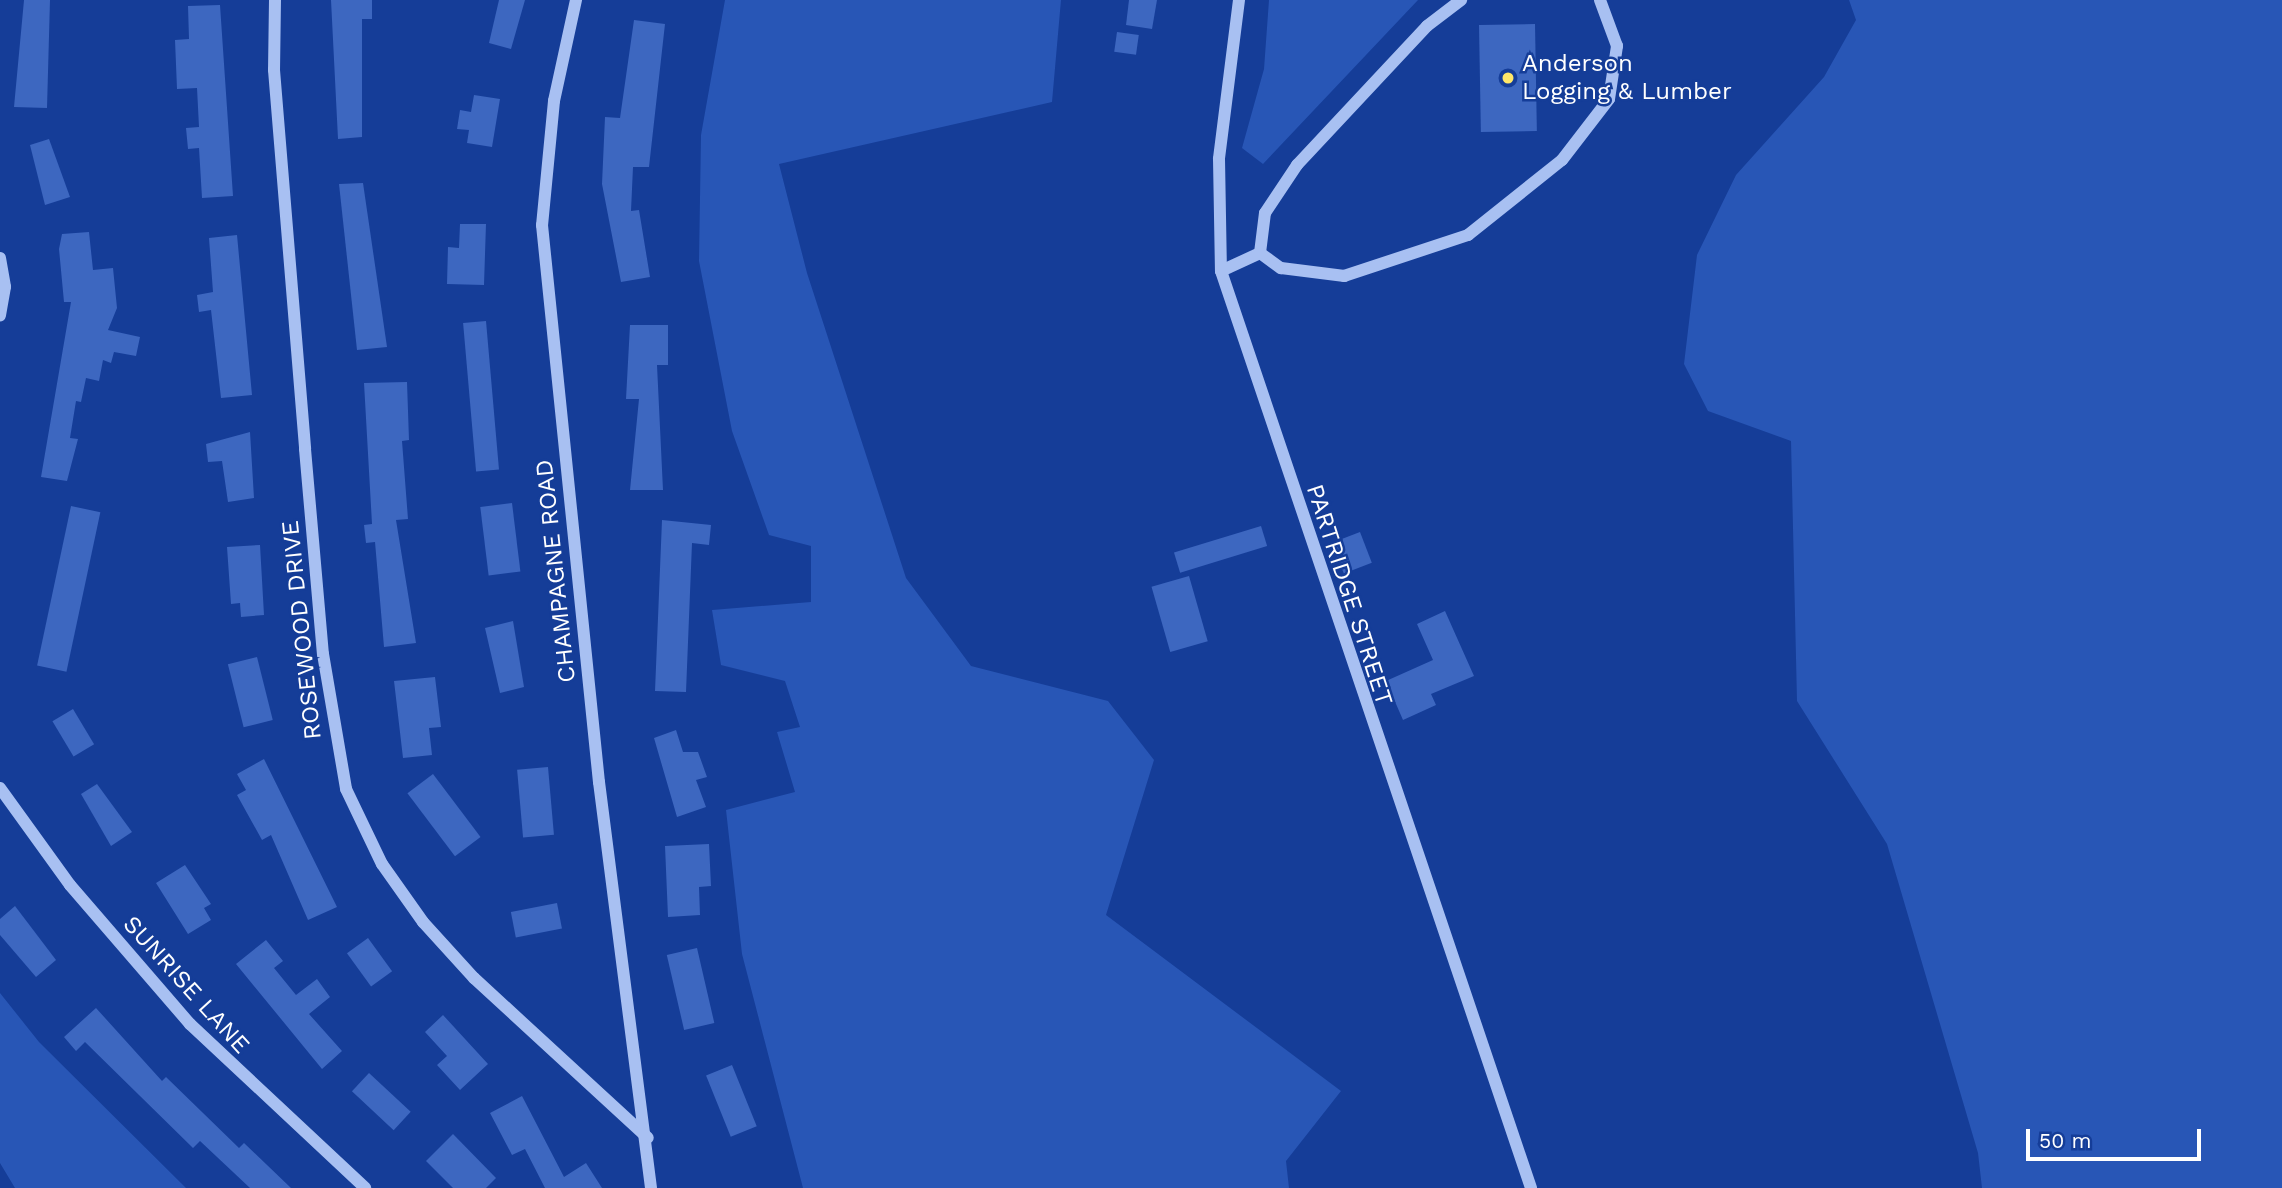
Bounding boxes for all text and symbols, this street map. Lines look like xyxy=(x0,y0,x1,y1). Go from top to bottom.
place label: Anderson Logging & Lumber xyxy=(1522,50,1732,106)
marker: Anderson Logging & Lumber xyxy=(1500,70,1516,86)
street label: CHAMPAGNE ROAD xyxy=(530,458,582,684)
street label: PARTRIDGE STREET xyxy=(1300,481,1398,709)
street label: ROSEWOOD DRIVE xyxy=(276,519,328,741)
street label: SUNRISE LANE xyxy=(117,910,255,1060)
scale bar xyxy=(2030,1114,2205,1158)
text: 50 m xyxy=(2039,1128,2091,1153)

